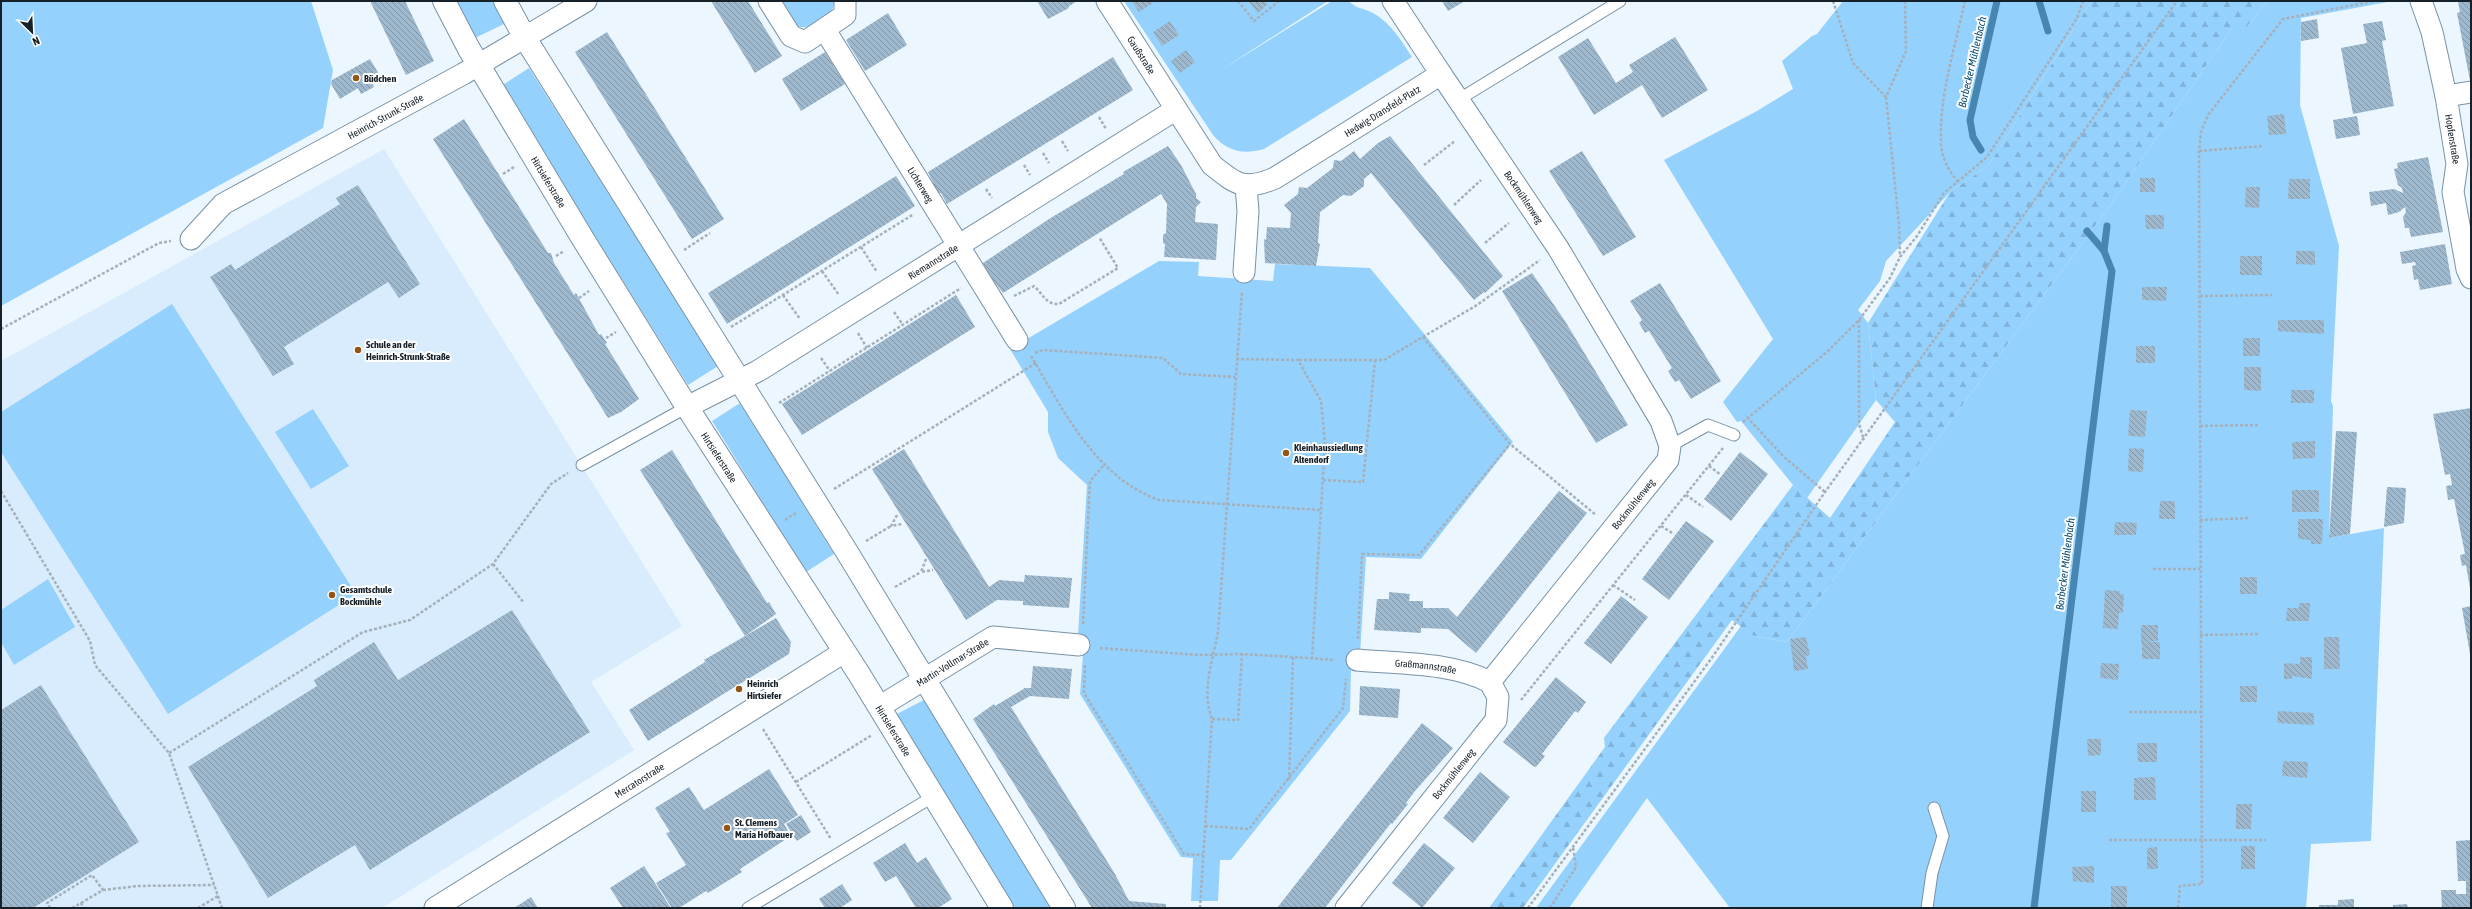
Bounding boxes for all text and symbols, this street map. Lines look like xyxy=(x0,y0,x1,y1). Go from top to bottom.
north arrow xyxy=(12,12,52,52)
water label: Borbecker Mühlenbach xyxy=(1956,15,1988,109)
text: N xyxy=(31,34,41,48)
street label: Gaußstraße xyxy=(1125,34,1157,76)
marker: Büdchen xyxy=(351,73,361,83)
place label: Büdchen xyxy=(364,73,396,84)
street label: Hedwig-Dransfeld-Platz xyxy=(1342,83,1423,139)
street label: Heinrich-Strunk-Straße xyxy=(346,91,426,141)
street label: Hopfenstraße xyxy=(2443,113,2462,165)
street label: Hirtsieferstraße xyxy=(529,155,568,210)
street label: Lichterweg xyxy=(905,165,936,205)
street label: Bockmühlenweg xyxy=(1502,169,1546,226)
street label: Riemannstraße xyxy=(906,242,960,282)
place label: Schule an der Heinrich-Strunk-Straße xyxy=(366,339,451,362)
marker: Schule an der Heinrich-Strunk-Straße xyxy=(353,345,363,355)
street label: Hirtsieferstraße xyxy=(699,430,739,485)
place label: Kleinhaussiedlung Altendorf xyxy=(1293,442,1363,465)
marker: Kleinhaussiedlung Altendorf xyxy=(1281,448,1291,458)
street label: Bockmühlenweg xyxy=(1610,476,1657,531)
water label: Borbecker Mühlenbach xyxy=(2053,517,2077,611)
place label: Gesamtschule Bockmühle xyxy=(340,584,393,607)
marker: Gesamtschule Bockmühle xyxy=(327,590,337,600)
street label: Martin-Vollmar-Straße xyxy=(915,636,991,689)
street label: Graßmannstraße xyxy=(1395,658,1458,676)
place label: Heinrich Hirtsiefer xyxy=(747,678,783,701)
marker: Heinrich Hirtsiefer xyxy=(734,684,744,694)
street label: Hirtsieferstraße xyxy=(873,703,913,759)
street label: Bockmühlenweg xyxy=(1430,746,1477,801)
street label: Mercatorstraße xyxy=(613,761,667,800)
place label: St. Clemens Maria Hofbauer xyxy=(735,817,794,840)
marker: St. Clemens Maria Hofbauer xyxy=(722,823,732,833)

